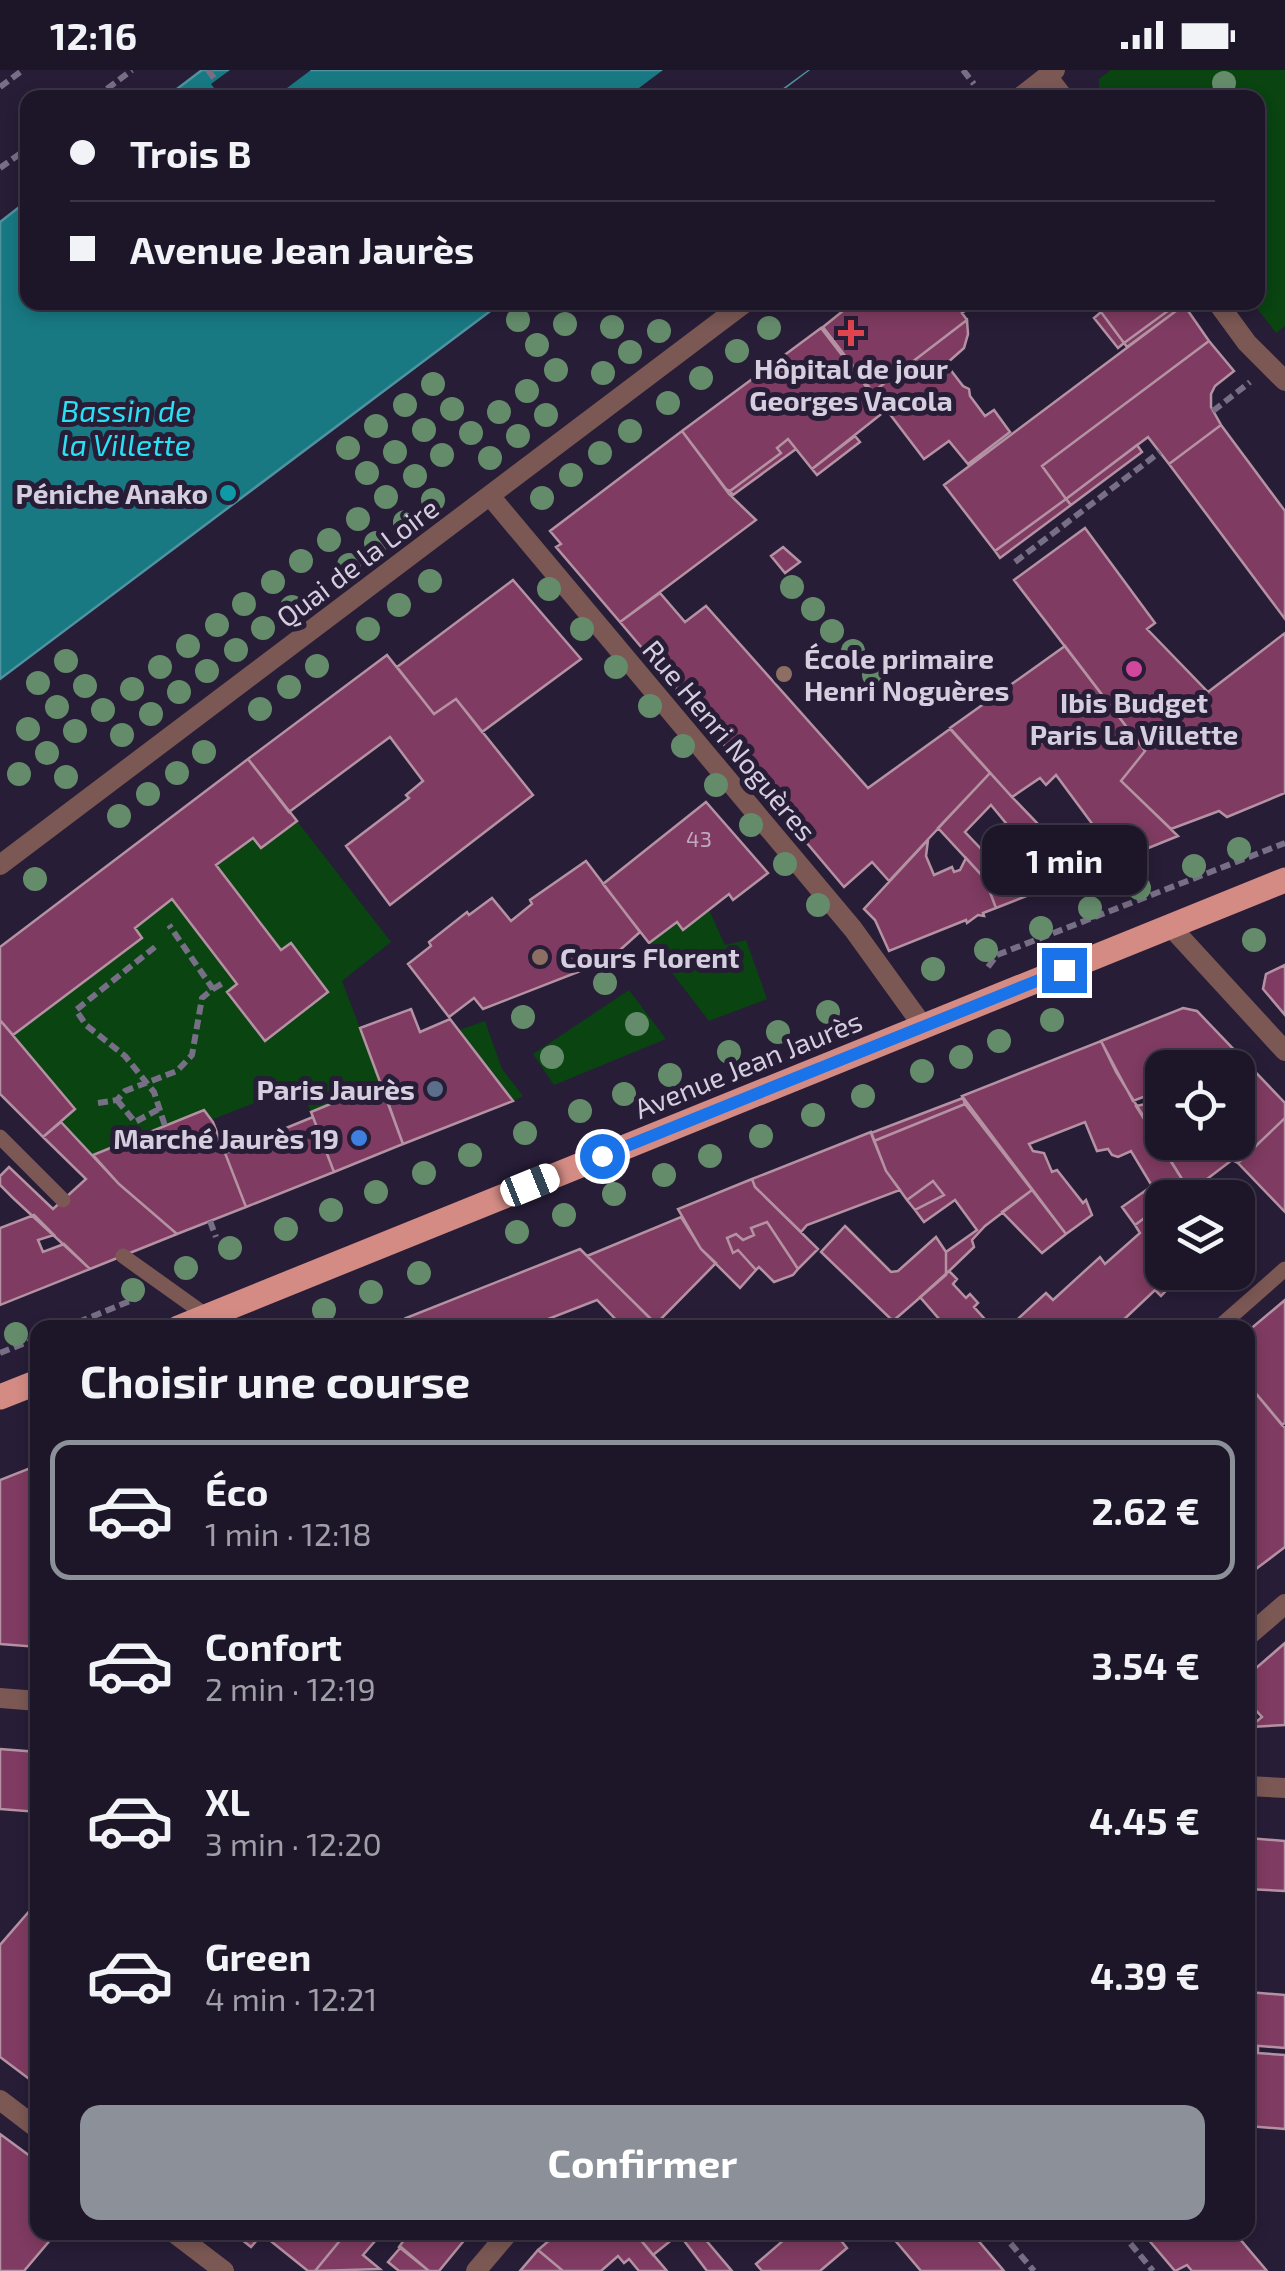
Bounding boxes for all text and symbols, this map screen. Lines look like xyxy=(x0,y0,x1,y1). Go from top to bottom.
text: 12:16 xyxy=(50,12,137,58)
text: Trois B xyxy=(130,130,252,176)
text: Avenue Jean Jaurès xyxy=(130,226,474,272)
marker: Hôpital de jour Georges Vacola xyxy=(838,320,864,346)
place label: Hôpital de jour Georges Vacola xyxy=(749,351,953,417)
water label: Bassin de la Villette xyxy=(61,392,191,462)
place label: Péniche Anako xyxy=(15,476,208,510)
marker: Péniche Anako xyxy=(217,482,239,504)
street label: Quai de la Loire xyxy=(269,490,445,634)
street label: Rue Henri Noguères xyxy=(636,633,824,847)
place label: École primaire Henri Noguères xyxy=(804,641,1009,707)
marker: Ibis Budget Paris La Villette xyxy=(1123,658,1145,680)
marker: École primaire Henri Noguères xyxy=(773,663,795,685)
place label: Ibis Budget Paris La Villette xyxy=(1030,685,1238,751)
house number: 43 xyxy=(686,825,712,851)
callout: 1 min xyxy=(982,825,1146,895)
text: 1 min xyxy=(1026,841,1103,879)
place label: Cours Florent xyxy=(560,940,740,974)
marker: Cours Florent xyxy=(529,946,551,968)
route end xyxy=(1042,948,1087,993)
street label: Avenue Jean Jaurès xyxy=(629,1003,867,1125)
map controls xyxy=(1145,1050,1255,1290)
button: locate xyxy=(1145,1050,1255,1160)
place label: Paris Jaurès xyxy=(256,1072,415,1106)
marker: Paris Jaurès xyxy=(424,1078,446,1100)
place label: Marché Jaurès 19 xyxy=(113,1121,339,1155)
marker: Marché Jaurès 19 xyxy=(348,1127,370,1149)
route start xyxy=(580,1134,625,1179)
car xyxy=(497,1160,563,1210)
button: layers xyxy=(1145,1180,1255,1290)
text: Choisir une course xyxy=(80,1353,470,1407)
icon: car xyxy=(85,1465,175,1555)
text: Éco xyxy=(205,1468,268,1514)
text: 2.62 € xyxy=(1092,1487,1200,1533)
text: 1 min · 12:18 xyxy=(205,1514,372,1552)
icon: car xyxy=(85,1620,175,1710)
text: Confort xyxy=(205,1623,342,1669)
text: 3.54 € xyxy=(1091,1642,1200,1688)
text: 2 min · 12:19 xyxy=(205,1669,376,1707)
icon: car xyxy=(85,1775,175,1865)
text: XL xyxy=(205,1778,250,1824)
text: 4.45 € xyxy=(1089,1797,1200,1843)
text: 3 min · 12:20 xyxy=(205,1824,382,1862)
icon: car xyxy=(85,1930,175,2020)
text: Green xyxy=(205,1933,311,1979)
text: 4.39 € xyxy=(1090,1952,1200,1998)
text: 4 min · 12:21 xyxy=(205,1979,377,2017)
button: Confirmer xyxy=(80,2105,1205,2220)

